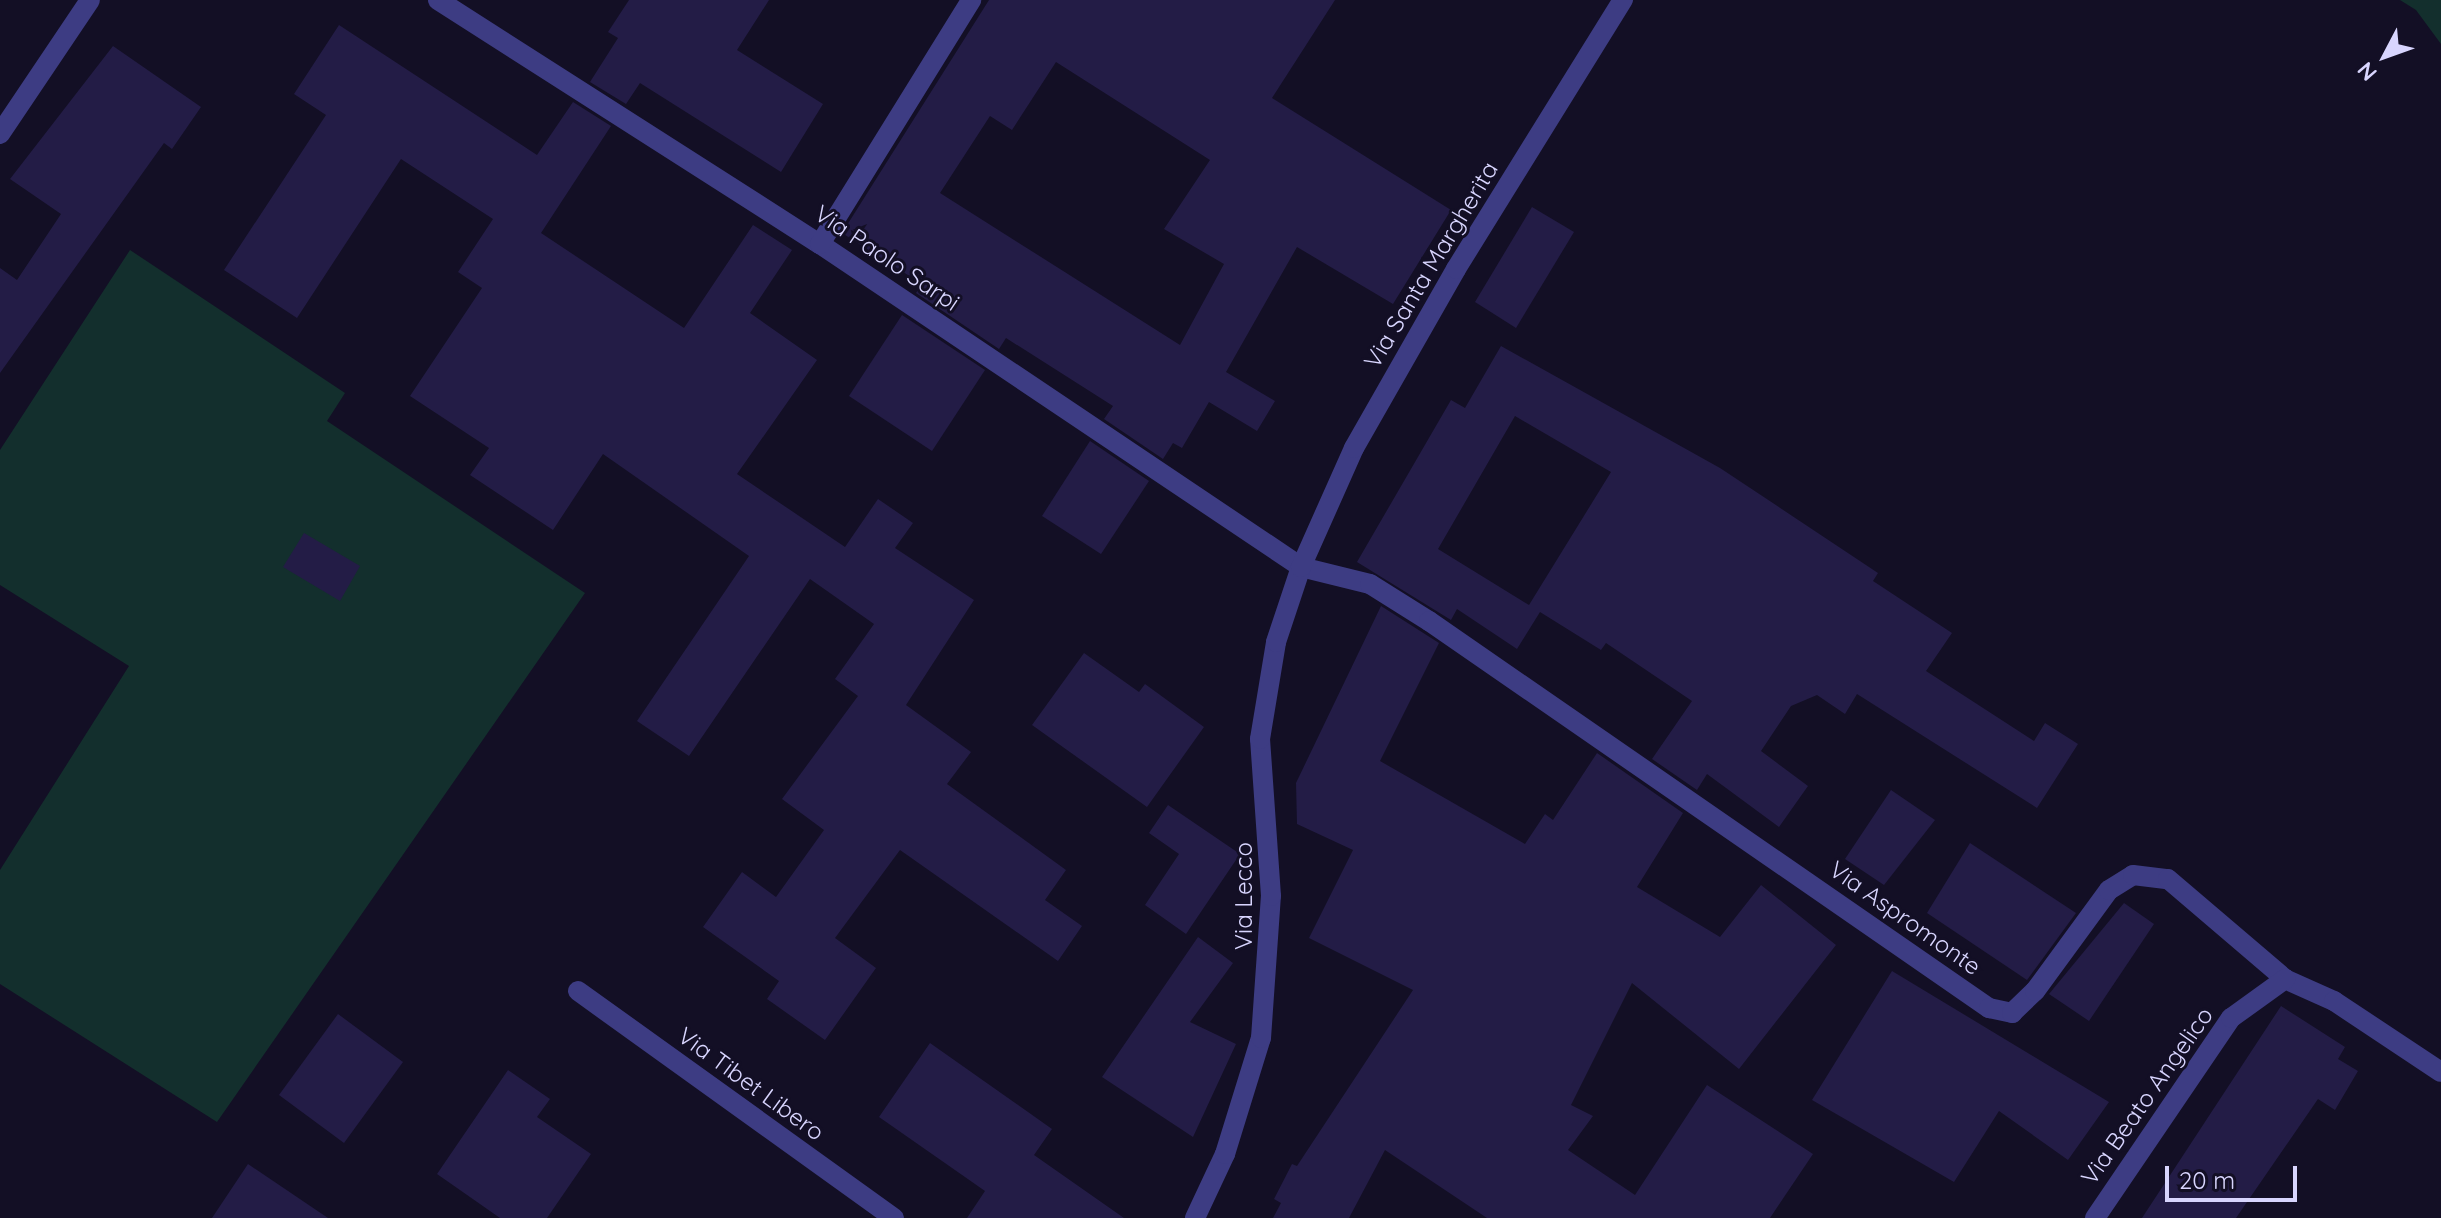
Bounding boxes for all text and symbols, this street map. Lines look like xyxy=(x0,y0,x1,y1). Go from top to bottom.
north arrow xyxy=(2345,16,2425,96)
text: N xyxy=(2351,56,2383,87)
street label: Via Santa Margherita xyxy=(1358,157,1504,373)
street label: Via Paolo Sarpi xyxy=(809,199,965,317)
street label: Via Lecco xyxy=(1230,842,1258,950)
street label: Via Aspromonte xyxy=(1824,855,1986,981)
street label: Via Beato Angelico xyxy=(2075,1002,2219,1190)
street label: Via Tibet Libero xyxy=(672,1021,830,1147)
scale bar xyxy=(2169,1150,2301,1200)
text: 20 m xyxy=(2179,1165,2235,1195)

